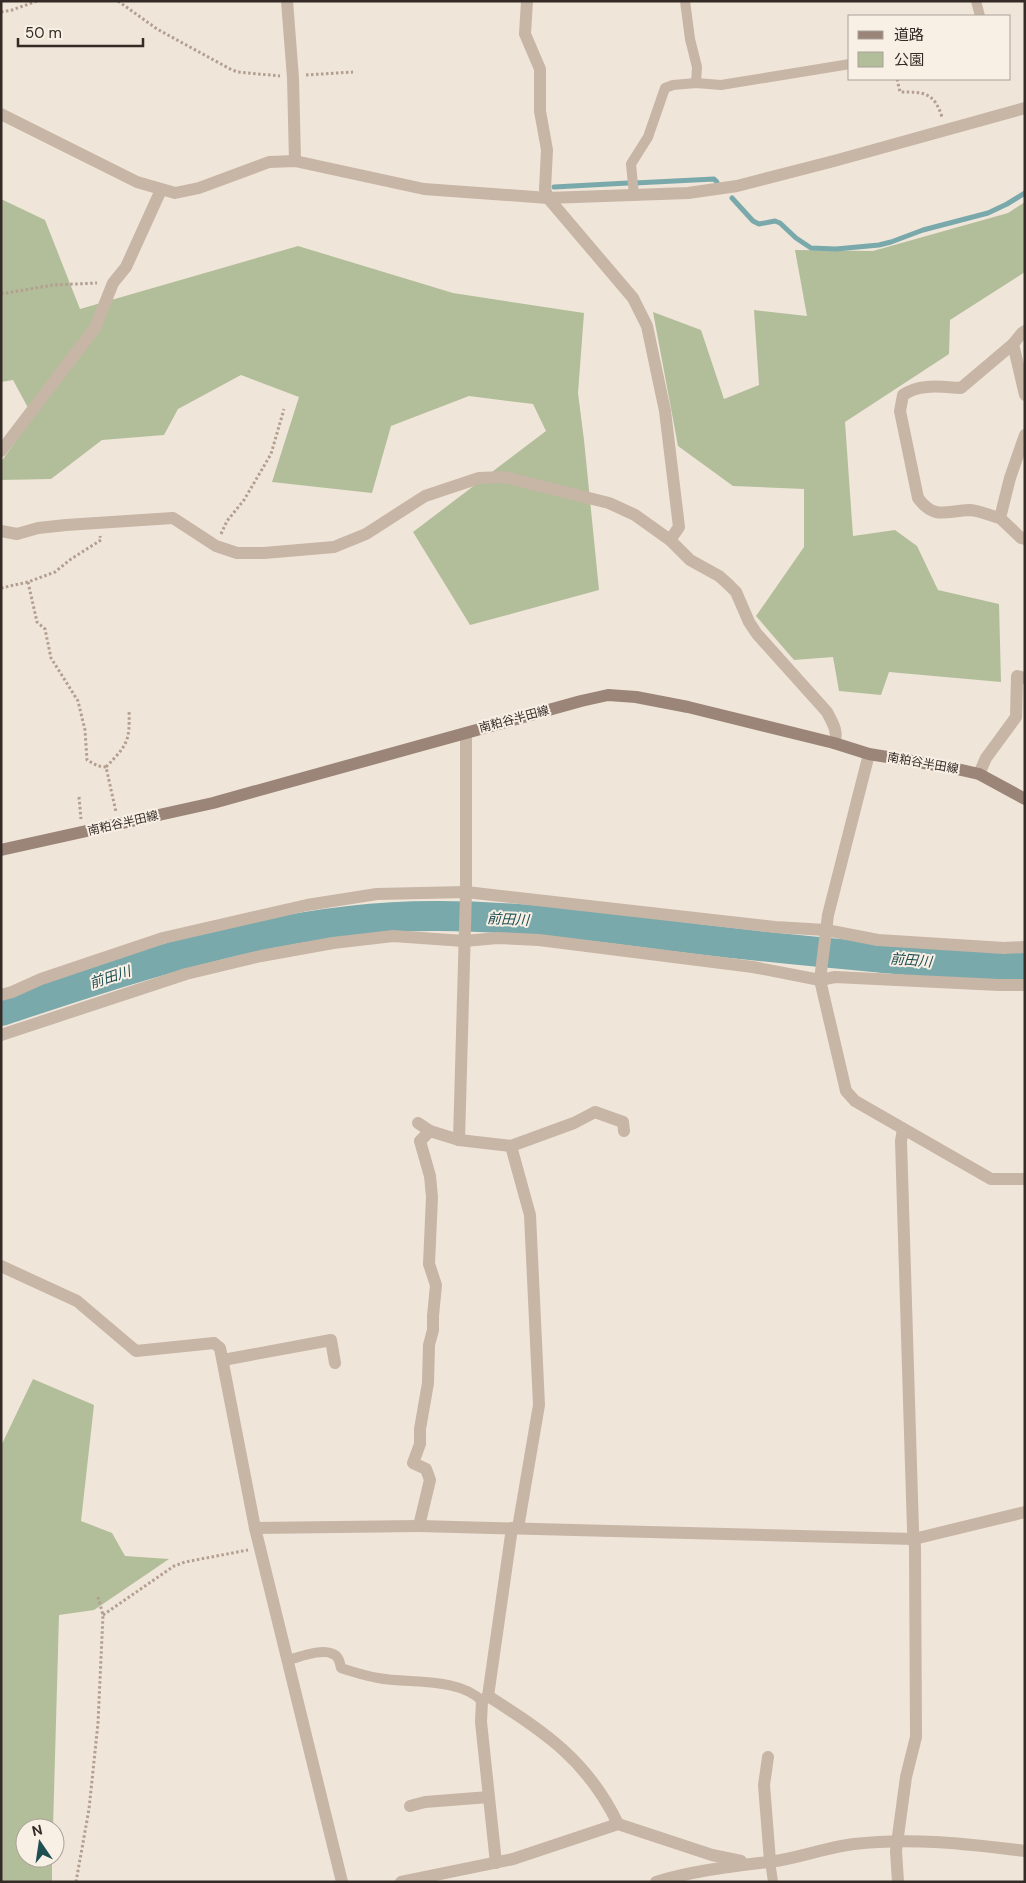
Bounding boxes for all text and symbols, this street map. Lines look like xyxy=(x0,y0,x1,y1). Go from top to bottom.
scale bar xyxy=(18,15,142,47)
legend xyxy=(848,15,1011,80)
text: 50 m xyxy=(25,23,62,43)
text: 道路 xyxy=(894,25,924,45)
text: 公園 xyxy=(894,50,924,70)
street label: 南粕谷半田線 xyxy=(477,702,551,736)
street label: 南粕谷半田線 xyxy=(886,749,960,777)
street label: 南粕谷半田線 xyxy=(86,807,160,839)
water label: 前田川 xyxy=(487,909,531,929)
water label: 前田川 xyxy=(889,949,935,971)
water label: 前田川 xyxy=(87,961,135,992)
north arrow xyxy=(15,1818,65,1868)
text: N xyxy=(30,1820,44,1840)

